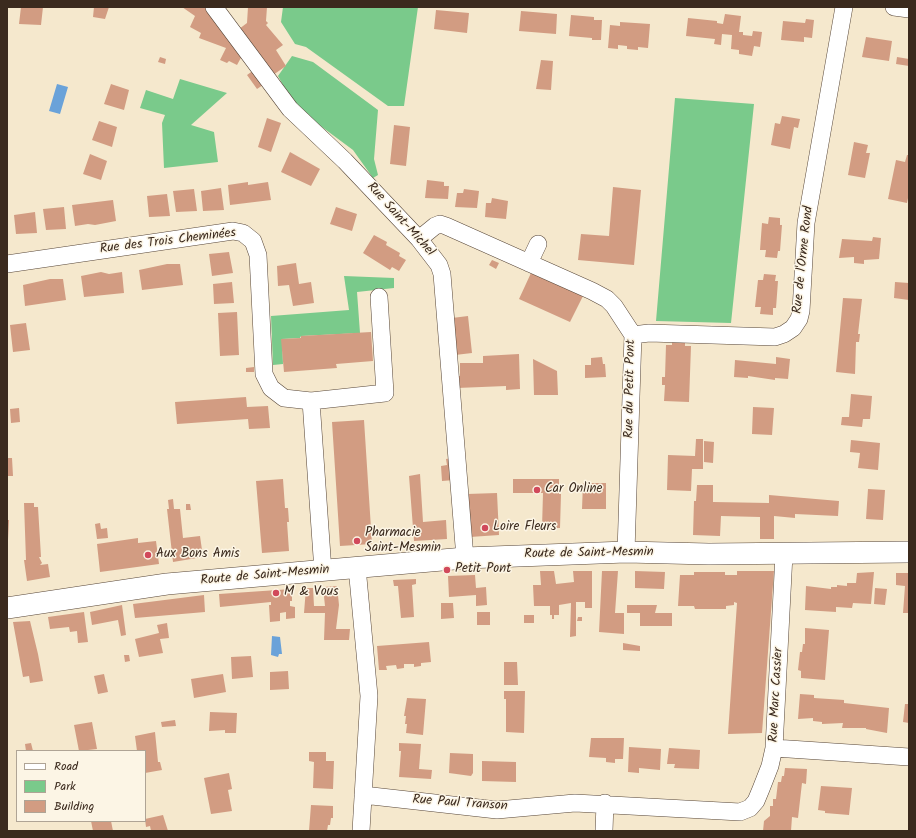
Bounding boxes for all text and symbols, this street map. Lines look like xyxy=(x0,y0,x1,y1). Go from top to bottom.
street label: Rue Saint-Michel xyxy=(363,180,437,260)
street label: Rue de l'Orme Rond xyxy=(791,205,817,315)
street label: Rue des Trois Cheminées xyxy=(99,226,237,258)
street label: Rue du Petit Pont xyxy=(622,339,640,439)
place label: Car Online xyxy=(545,482,602,498)
marker: Car Online xyxy=(532,485,542,495)
place label: Loire Fleurs xyxy=(493,520,556,536)
marker: Loire Fleurs xyxy=(480,523,490,533)
place label: Pharmacie Saint-Mesmin xyxy=(365,526,441,557)
marker: Pharmacie Saint-Mesmin xyxy=(352,536,362,546)
street label: Route de Saint-Mesmin xyxy=(524,545,654,563)
place label: Aux Bons Amis xyxy=(156,547,240,563)
marker: Aux Bons Amis xyxy=(143,550,153,560)
place label: Petit Pont xyxy=(455,562,511,578)
street label: Route de Saint-Mesmin xyxy=(200,563,330,589)
marker: Petit Pont xyxy=(442,565,452,575)
place label: M & Vous xyxy=(284,585,338,601)
marker: M & Vous xyxy=(271,588,281,598)
street label: Rue Marc Cassier xyxy=(767,647,787,743)
legend xyxy=(16,750,146,822)
text: Road xyxy=(54,757,78,776)
text: Park xyxy=(54,777,76,796)
street label: Rue Paul Transon xyxy=(412,793,508,815)
text: Building xyxy=(54,797,94,816)

